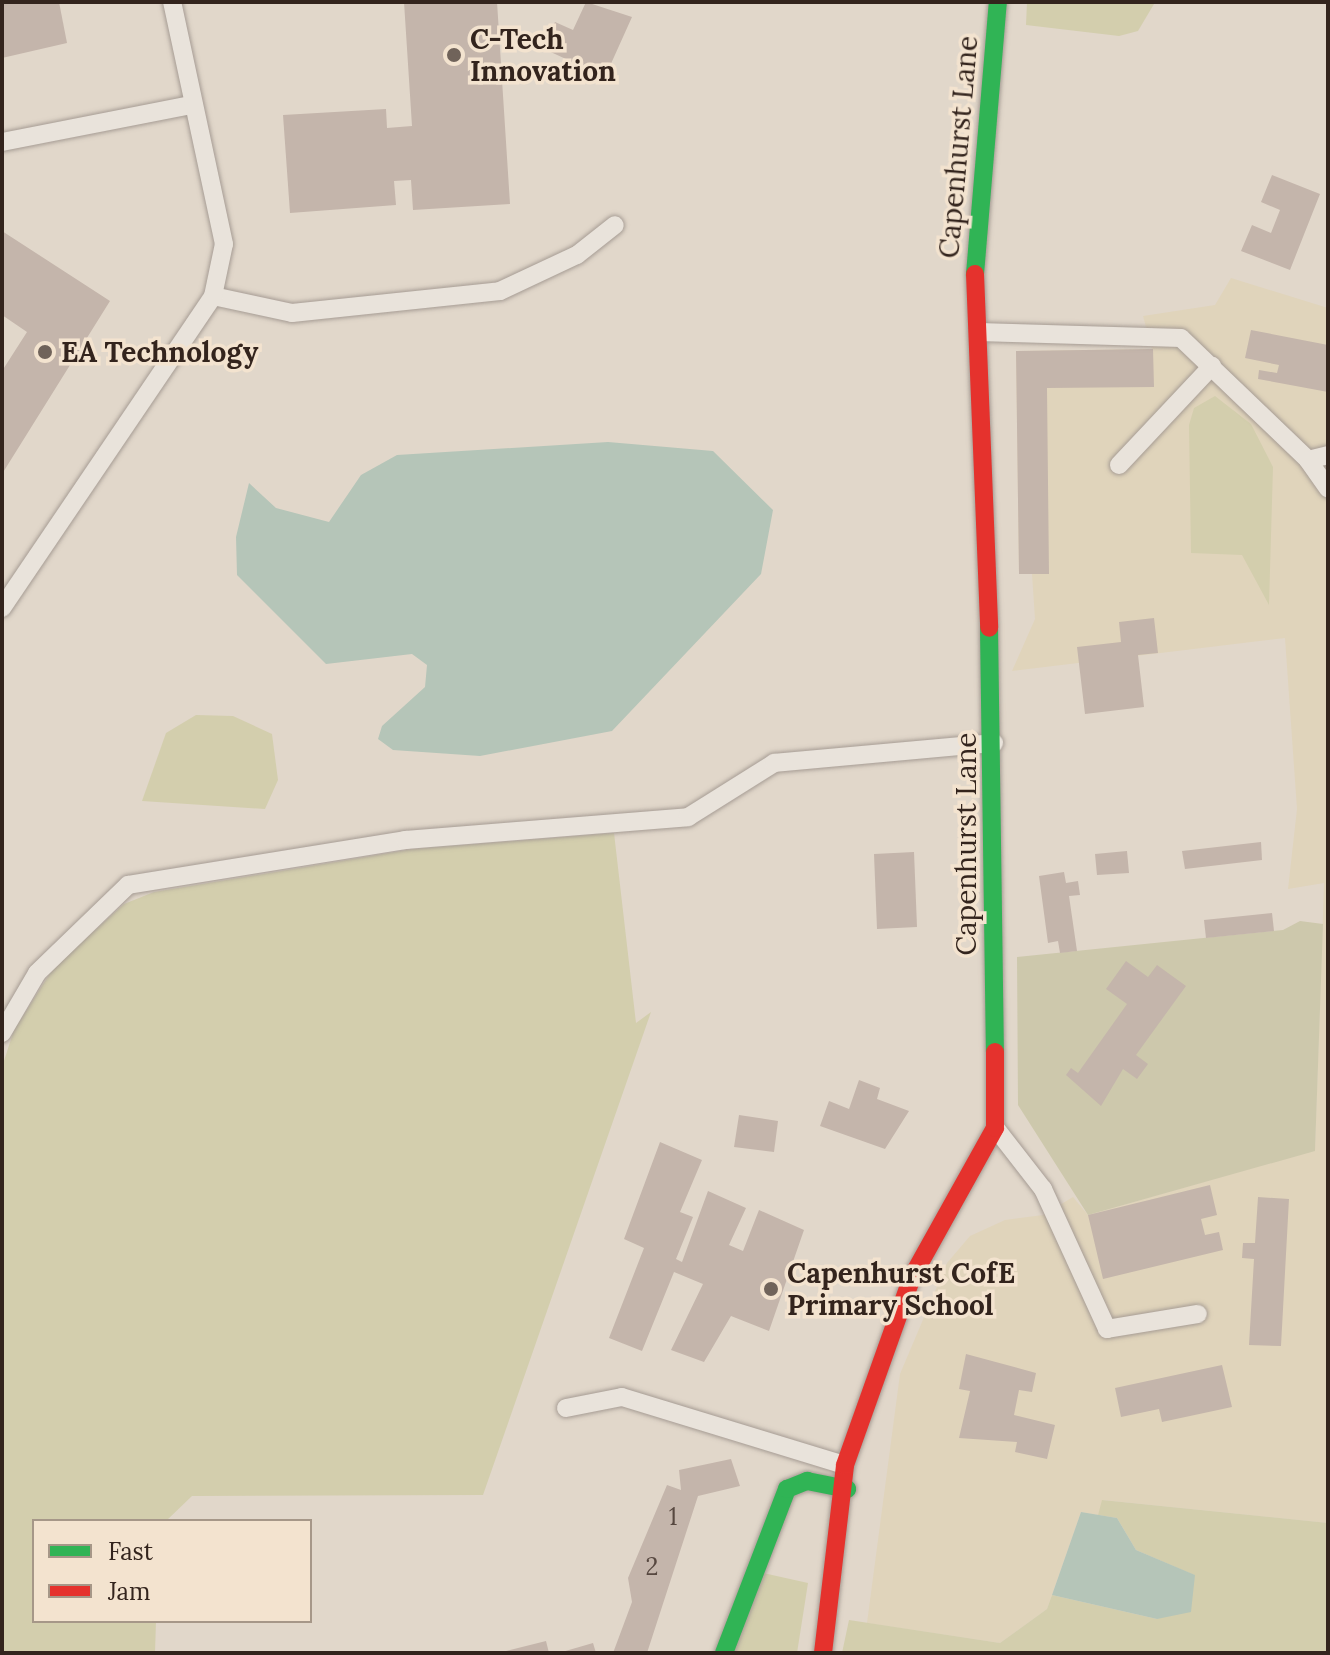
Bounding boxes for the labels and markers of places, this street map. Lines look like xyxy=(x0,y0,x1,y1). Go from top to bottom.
place label: C-Tech Innovation xyxy=(470,22,616,88)
marker: C-Tech Innovation xyxy=(445,46,463,64)
place label: EA Technology xyxy=(61,335,258,369)
marker: EA Technology xyxy=(36,343,54,361)
place label: Capenhurst CofE Primary School xyxy=(787,1256,1015,1322)
marker: Capenhurst CofE Primary School xyxy=(762,1280,780,1298)

